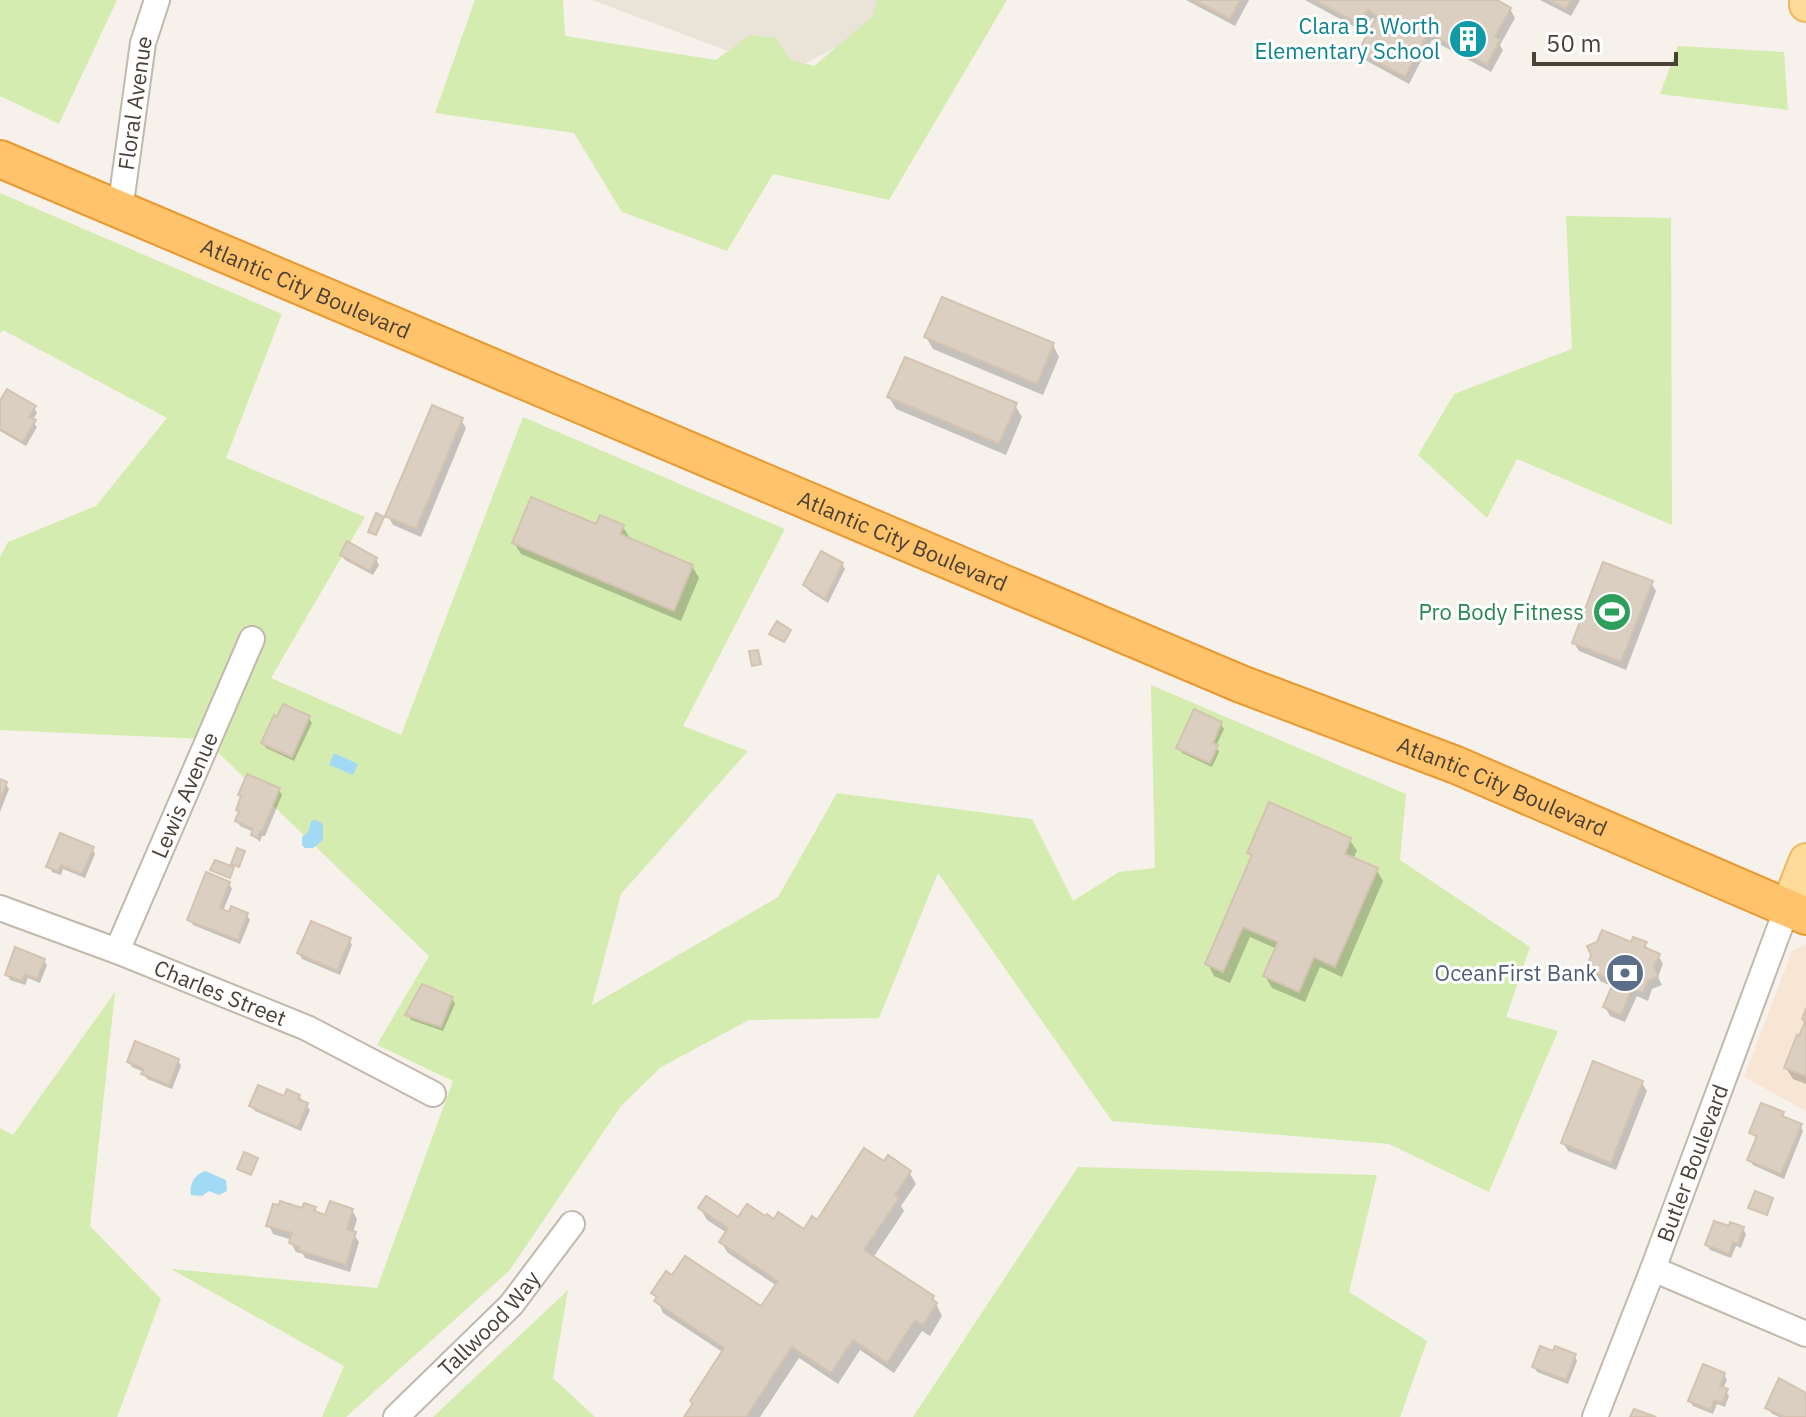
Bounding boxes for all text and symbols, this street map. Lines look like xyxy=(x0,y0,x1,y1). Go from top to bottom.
place label: Clara B. Worth Elementary School xyxy=(1254,11,1440,65)
scale bar xyxy=(1534,16,1676,66)
building icon: Clara B. Worth Elementary School xyxy=(1447,18,1489,60)
text: 50 m xyxy=(1546,27,1601,59)
street label: Floral Avenue xyxy=(111,32,158,172)
street label: Atlantic City Boulevard xyxy=(197,231,415,345)
street label: Atlantic City Boulevard xyxy=(794,483,1012,598)
sports icon: Pro Body Fitness xyxy=(1591,591,1633,633)
place label: Pro Body Fitness xyxy=(1418,597,1584,626)
street label: Lewis Avenue xyxy=(144,727,224,862)
street label: Atlantic City Boulevard xyxy=(1393,729,1612,842)
bank icon: OceanFirst Bank xyxy=(1604,952,1646,994)
street label: Charles Street xyxy=(150,953,291,1032)
place label: OceanFirst Bank xyxy=(1435,958,1597,987)
street label: Butler Boulevard xyxy=(1649,1080,1734,1246)
street label: Tallwood Way xyxy=(431,1264,546,1382)

